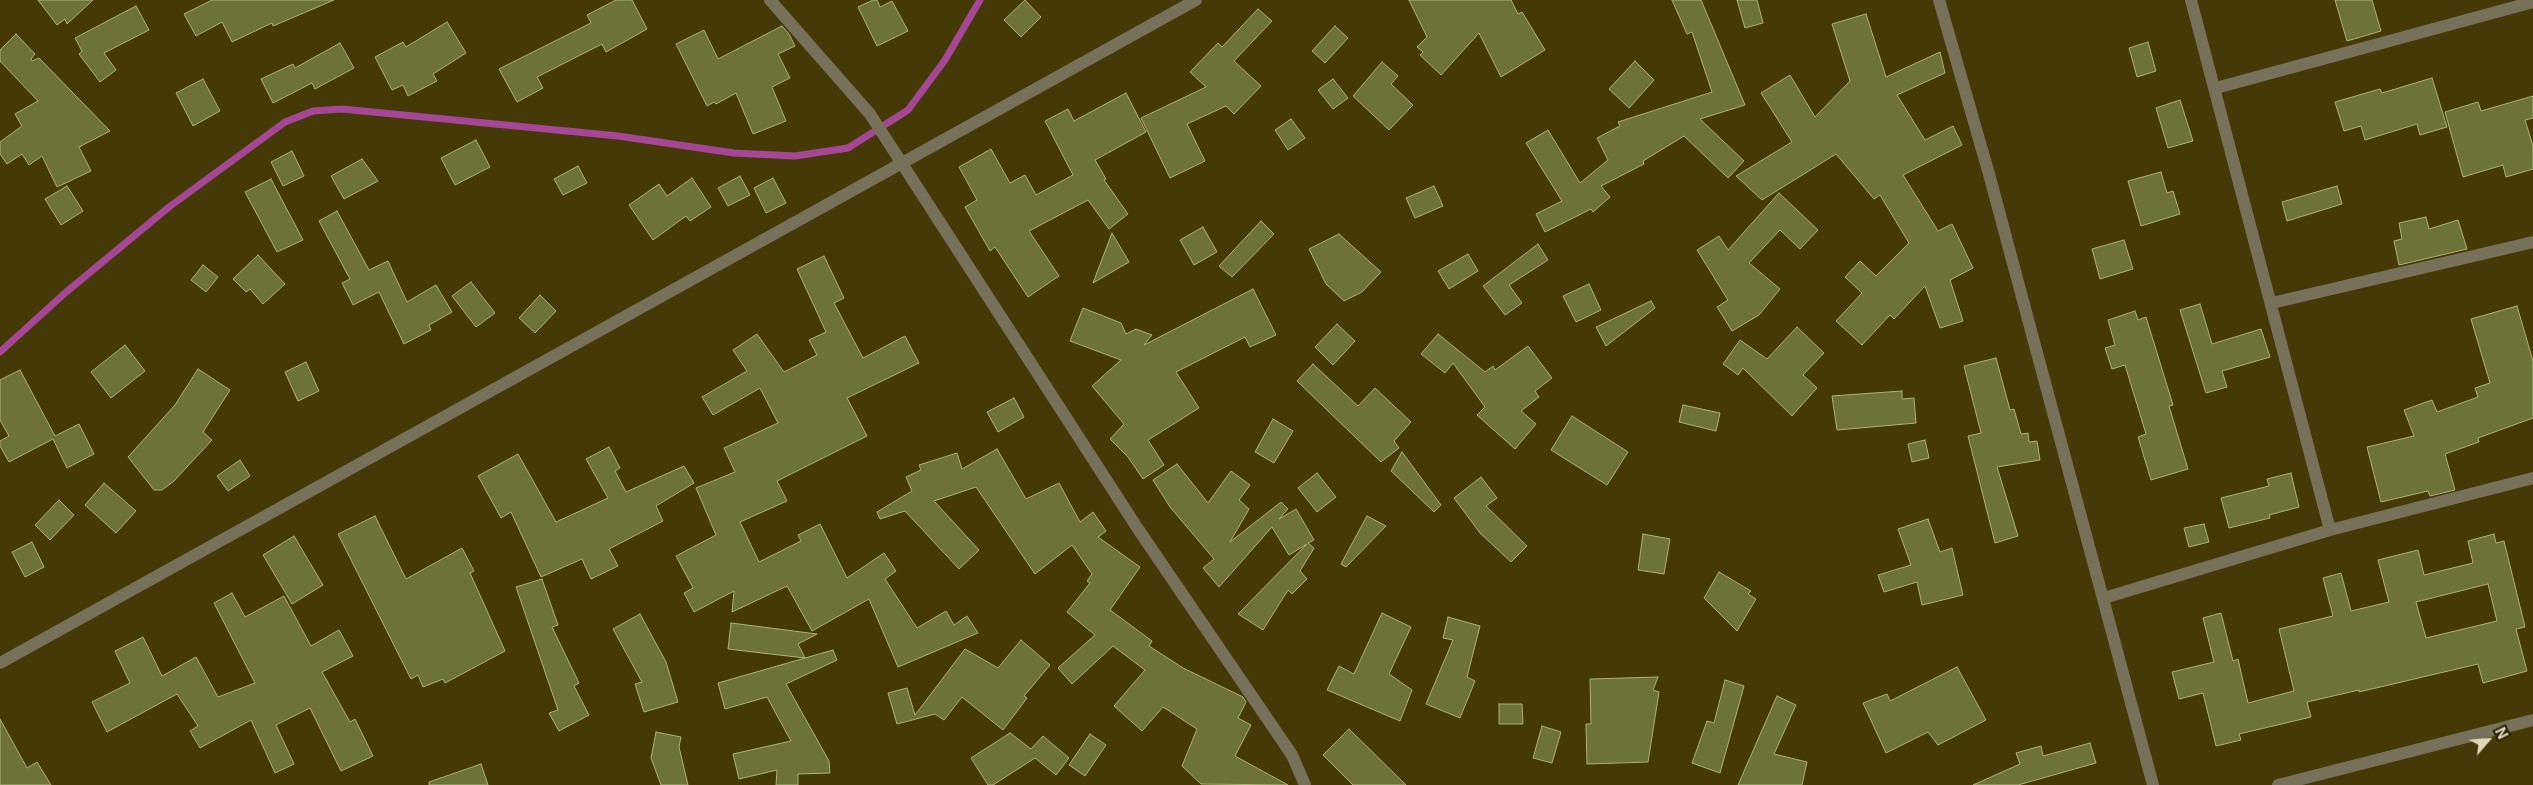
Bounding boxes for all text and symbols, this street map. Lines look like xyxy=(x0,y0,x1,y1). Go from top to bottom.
north arrow xyxy=(2463,715,2513,765)
text: N xyxy=(2492,724,2512,742)

